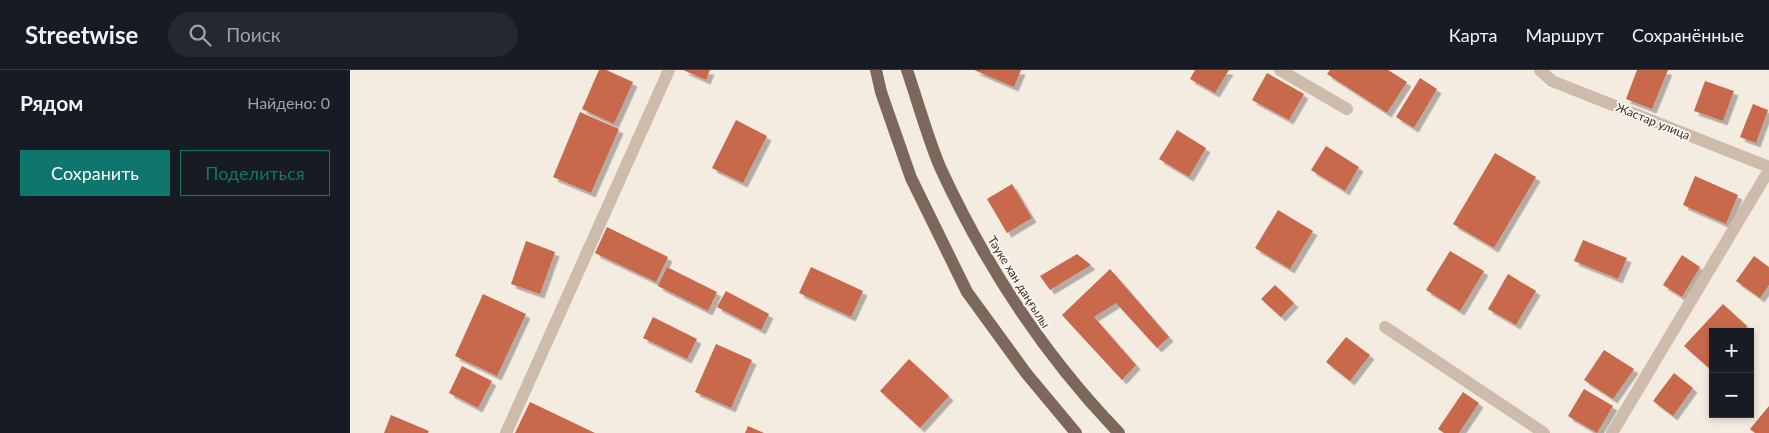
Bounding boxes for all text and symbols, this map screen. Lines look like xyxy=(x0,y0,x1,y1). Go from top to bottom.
search box xyxy=(168,12,518,57)
text: Streetwise xyxy=(25,20,138,49)
icon: search xyxy=(186,21,214,49)
text: Поиск xyxy=(226,23,281,46)
text: Карта xyxy=(1449,24,1497,46)
text: Маршрут xyxy=(1525,24,1604,46)
text: Сохранённые xyxy=(1632,24,1744,46)
text: Рядом xyxy=(20,90,83,115)
text: Найдено: 0 xyxy=(247,93,330,112)
street label: Жастар улица xyxy=(1614,99,1692,143)
button: Сохранить xyxy=(20,150,170,196)
button: Поделиться xyxy=(180,150,330,196)
street label: Тәуке хан даңғылы xyxy=(985,233,1053,331)
map controls xyxy=(1709,328,1754,418)
button: + xyxy=(1709,328,1754,373)
button: − xyxy=(1709,373,1754,418)

